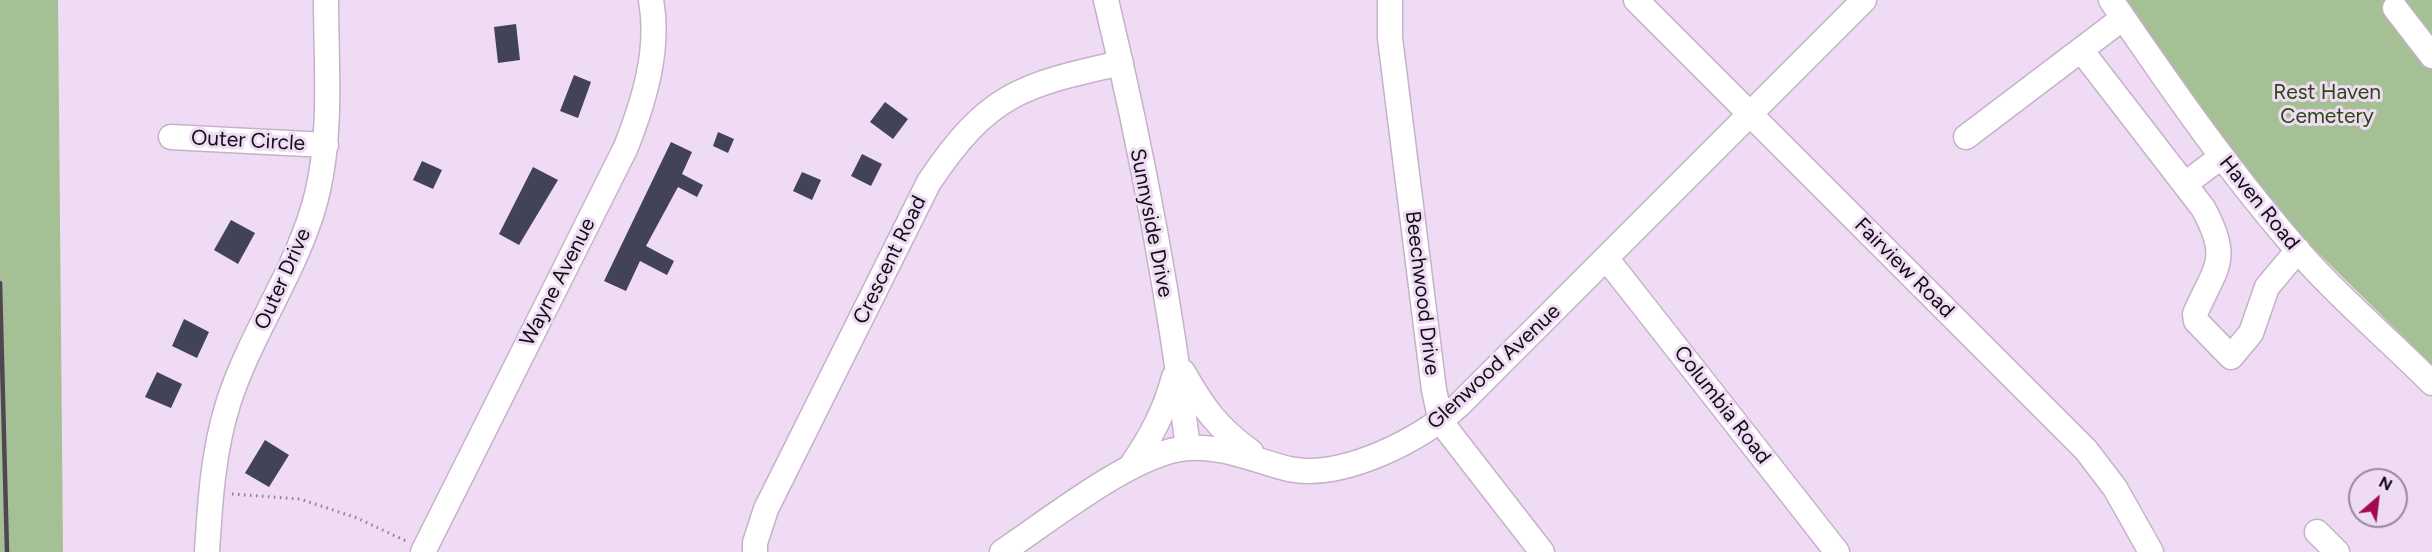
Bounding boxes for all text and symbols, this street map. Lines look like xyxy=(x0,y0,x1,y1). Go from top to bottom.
park label: Rest Haven Cemetery xyxy=(2273,80,2381,130)
street label: Outer Circle xyxy=(190,125,306,157)
street label: Sunnyside Drive xyxy=(1124,146,1178,300)
street label: Haven Road xyxy=(2213,151,2305,255)
street label: Crescent Road xyxy=(848,192,932,328)
street label: Beechwood Drive xyxy=(1399,209,1445,377)
street label: Fairview Road xyxy=(1849,213,1959,323)
street label: Wayne Avenue xyxy=(515,214,601,350)
street label: Outer Drive xyxy=(249,224,317,334)
street label: Glenwood Avenue xyxy=(1422,299,1566,435)
street label: Columbia Road xyxy=(1668,341,1776,469)
north arrow xyxy=(2348,468,2408,528)
text: N xyxy=(2376,472,2396,495)

